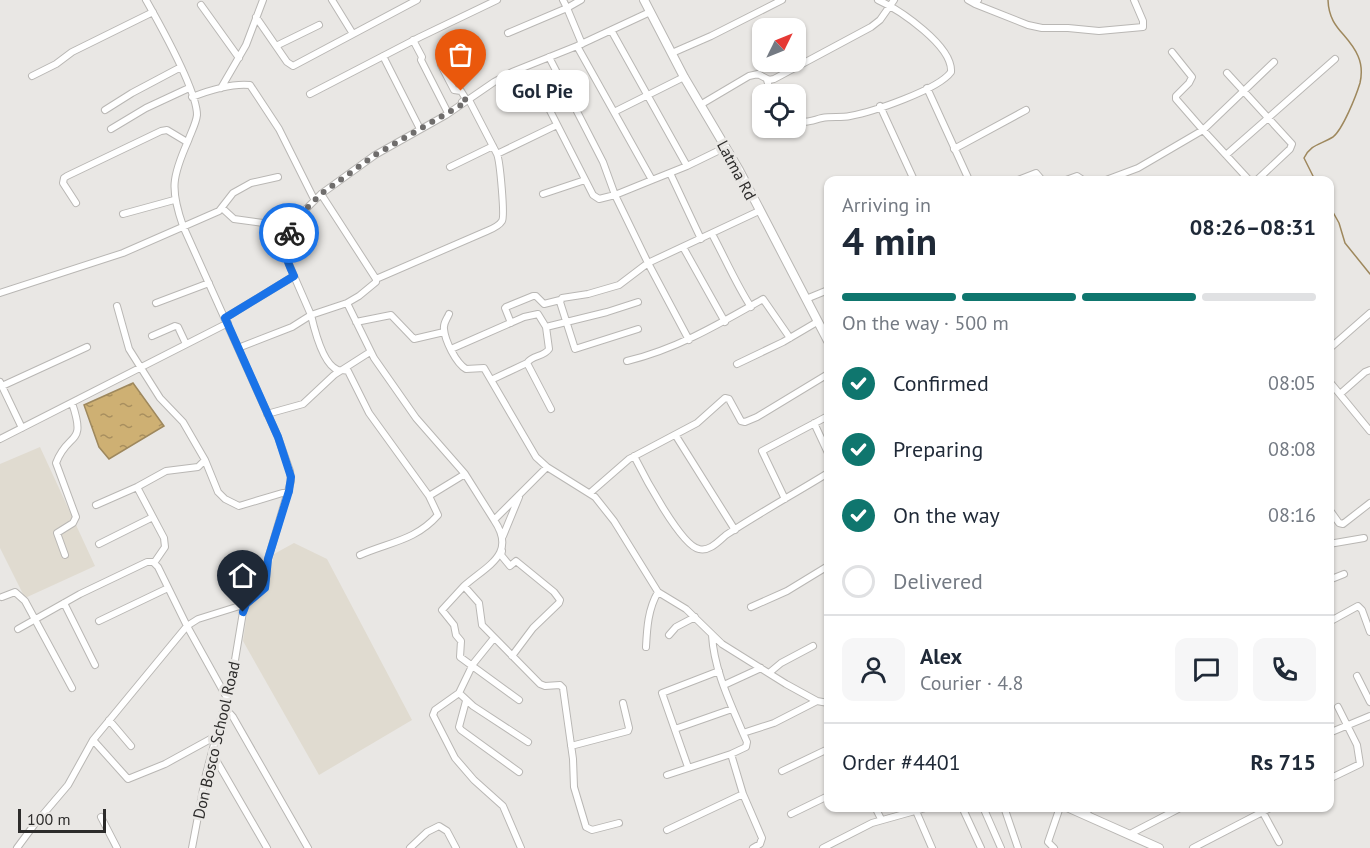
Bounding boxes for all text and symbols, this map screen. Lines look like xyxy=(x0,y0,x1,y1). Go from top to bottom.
north arrow xyxy=(752,18,806,72)
map controls xyxy=(752,18,806,138)
pin xyxy=(435,29,486,91)
icon: bag xyxy=(444,38,477,71)
callout: Gol Pie xyxy=(497,70,590,112)
text: Gol Pie xyxy=(512,78,573,104)
button: locate xyxy=(752,84,806,138)
street label: Latma Rd xyxy=(713,137,761,203)
text: Arriving in xyxy=(842,192,931,218)
courier xyxy=(259,203,319,263)
text: 08:26–08:31 xyxy=(1190,213,1316,241)
text: 4 min xyxy=(842,215,937,266)
icon: bike xyxy=(273,217,306,250)
text: On the way · 500 m xyxy=(842,310,1009,336)
icon: check xyxy=(842,367,875,400)
text: Confirmed xyxy=(893,369,989,397)
text: 08:05 xyxy=(1268,370,1316,396)
icon: check xyxy=(842,433,875,466)
text: Preparing xyxy=(893,435,983,463)
text: 08:08 xyxy=(1268,436,1316,462)
icon: check xyxy=(842,499,875,532)
text: On the way xyxy=(893,501,1000,529)
text: 08:16 xyxy=(1268,502,1316,528)
pin xyxy=(217,550,268,612)
icon: home xyxy=(226,559,259,592)
text: Delivered xyxy=(893,567,983,595)
button: person xyxy=(842,638,905,701)
button: chat xyxy=(1175,638,1238,701)
button: phone xyxy=(1253,638,1316,701)
text: Alex xyxy=(920,642,962,670)
street label: Don Bosco School Road xyxy=(188,659,244,821)
text: Courier · 4.8 xyxy=(920,670,1023,696)
text: Order #4401 xyxy=(842,748,961,776)
text: Rs 715 xyxy=(1250,748,1316,776)
scale bar xyxy=(18,806,106,834)
text: 100 m xyxy=(27,809,70,829)

